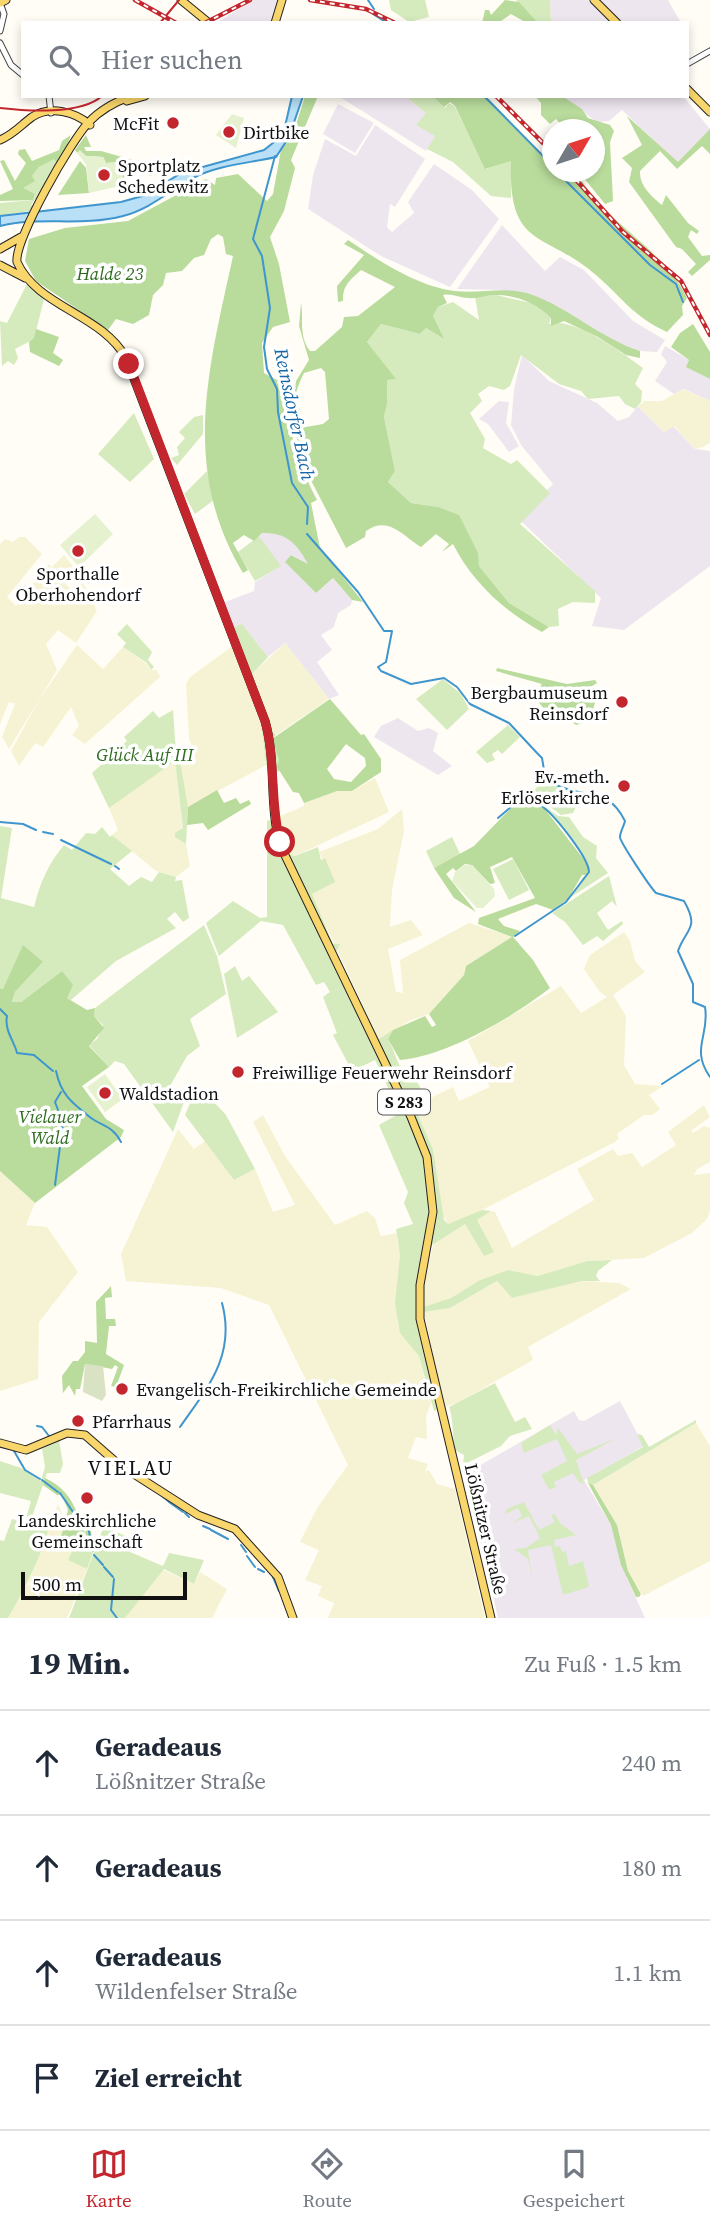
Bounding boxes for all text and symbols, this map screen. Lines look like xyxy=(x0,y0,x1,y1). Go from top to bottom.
search box xyxy=(21,21,689,98)
icon: search xyxy=(45,41,83,79)
text: Hier suchen xyxy=(101,42,243,78)
place label: McFit xyxy=(113,111,159,136)
marker: McFit xyxy=(165,115,181,131)
north arrow xyxy=(542,119,605,182)
place label: Dirtbike xyxy=(243,120,309,145)
marker: Dirtbike xyxy=(221,124,237,140)
place label: Sportplatz Schedewitz xyxy=(118,153,208,199)
marker: Sportplatz Schedewitz xyxy=(96,167,112,183)
park label: Halde 23 xyxy=(75,261,144,286)
water label: Reinsdorfer Bach xyxy=(268,344,322,483)
route end xyxy=(113,348,144,379)
marker: Sporthalle Oberhohendorf xyxy=(70,543,86,559)
place label: Sporthalle Oberhohendorf xyxy=(15,561,142,607)
place label: Bergbaumuseum Reinsdorf xyxy=(471,680,610,726)
marker: Bergbaumuseum Reinsdorf xyxy=(614,694,630,710)
park label: Glück Auf III xyxy=(96,742,194,767)
place label: Ev.-meth. Erlöserkirche xyxy=(501,764,610,810)
marker: Ev.-meth. Erlöserkirche xyxy=(616,778,632,794)
route start xyxy=(264,826,295,857)
place label: Freiwillige Feuerwehr Reinsdorf xyxy=(252,1060,513,1085)
marker: Freiwillige Feuerwehr Reinsdorf xyxy=(230,1064,246,1080)
place label: Waldstadion xyxy=(119,1081,219,1106)
marker: Waldstadion xyxy=(97,1085,113,1101)
road number: S 283 xyxy=(378,1090,430,1114)
park label: Vielauer Wald xyxy=(19,1104,82,1150)
place label: Evangelisch-Freikirchliche Gemeinde xyxy=(136,1377,437,1402)
marker: Evangelisch-Freikirchliche Gemeinde xyxy=(114,1381,130,1397)
place label: Pfarrhaus xyxy=(92,1409,172,1434)
marker: Pfarrhaus xyxy=(70,1413,86,1429)
district label: VIELAU xyxy=(88,1453,174,1482)
street label: Lößnitzer Straße xyxy=(459,1461,513,1597)
marker: Landeskirchliche Gemeinschaft xyxy=(79,1490,95,1506)
place label: Landeskirchliche Gemeinschaft xyxy=(17,1508,157,1554)
scale bar xyxy=(21,1569,187,1601)
text: 500 m xyxy=(32,1571,82,1597)
text: 19 Min. xyxy=(28,1643,131,1684)
text: Zu Fuß · 1.5 km xyxy=(525,1648,682,1680)
text: Geradeaus xyxy=(95,1729,222,1765)
icon: ahead xyxy=(28,1744,66,1782)
text: 240 m xyxy=(621,1747,682,1779)
text: Lößnitzer Straße xyxy=(95,1765,266,1797)
icon: ahead xyxy=(28,1849,66,1887)
text: Geradeaus xyxy=(95,1850,222,1886)
text: 180 m xyxy=(621,1852,682,1884)
text: Geradeaus xyxy=(95,1939,222,1975)
icon: ahead xyxy=(28,1954,66,1992)
text: 1.1 km xyxy=(613,1957,682,1989)
text: Wildenfelser Straße xyxy=(95,1975,298,2007)
icon: arrive xyxy=(28,2059,66,2097)
text: Ziel erreicht xyxy=(95,2060,242,2096)
tab: Karte xyxy=(85,2145,132,2213)
tab: Route xyxy=(303,2145,352,2213)
tab: Gespeichert xyxy=(523,2145,625,2213)

